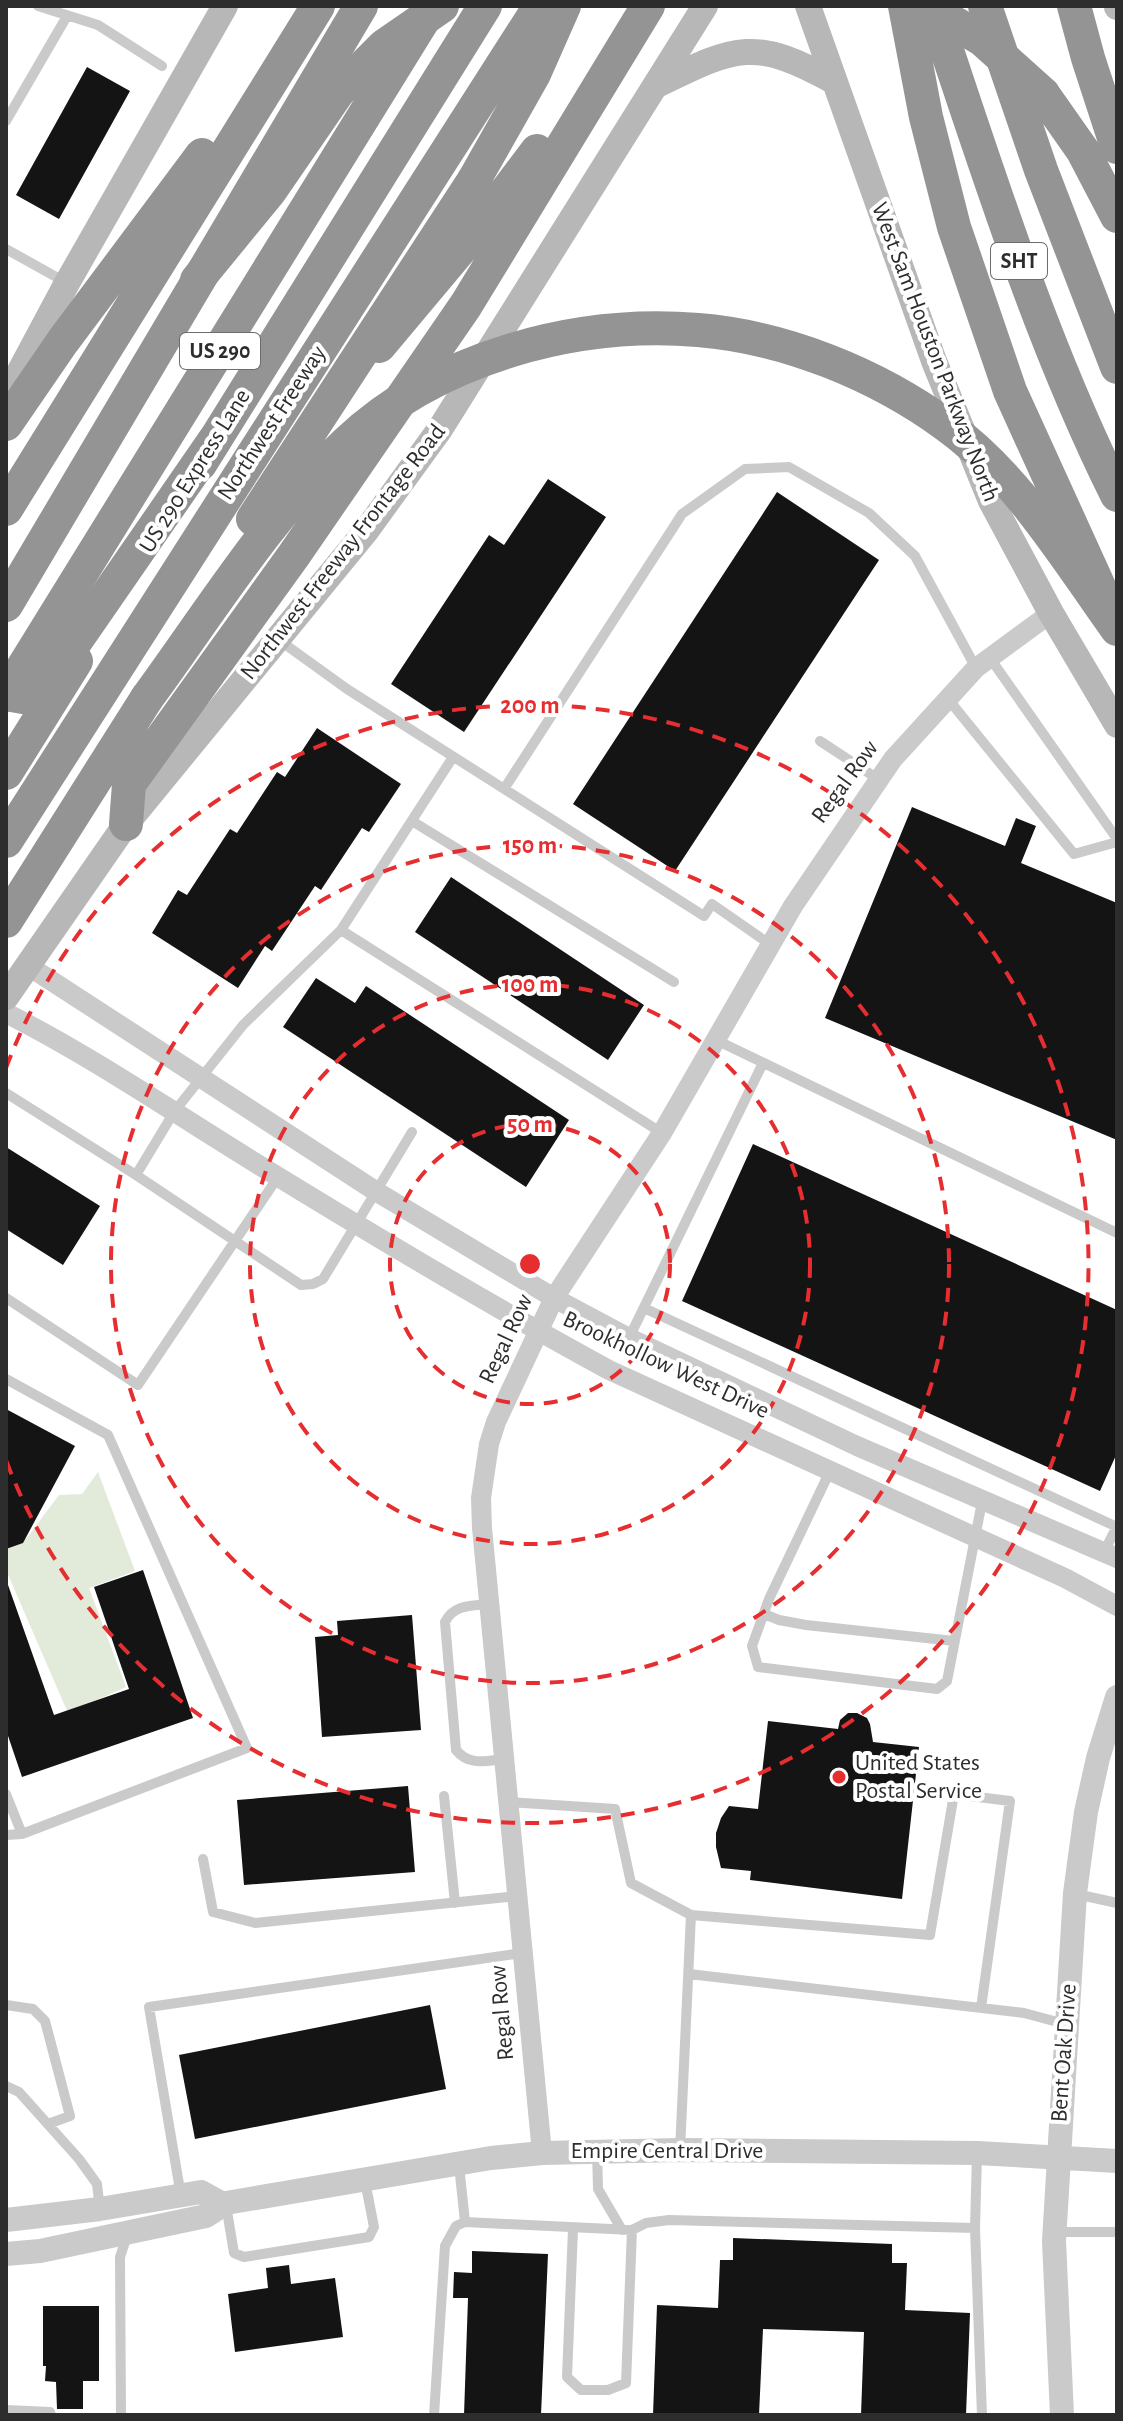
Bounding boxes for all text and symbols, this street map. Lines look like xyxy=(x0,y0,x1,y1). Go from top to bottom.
street label: West Sam Houston Parkway North xyxy=(867,199,1003,505)
road number: SHT xyxy=(991,243,1047,279)
road number: US 290 xyxy=(180,333,260,369)
street label: Northwest Freeway xyxy=(213,342,331,504)
street label: US 290 Express Lane xyxy=(135,385,255,557)
street label: Northwest Freeway Frontage Road xyxy=(236,420,450,684)
text: 200 m xyxy=(500,694,560,718)
street label: Regal Row xyxy=(807,736,883,828)
text: 150 m xyxy=(503,834,557,858)
text: 100 m xyxy=(502,973,558,997)
text: 50 m xyxy=(507,1113,553,1137)
centre of rings xyxy=(516,1250,544,1278)
street label: Regal Row xyxy=(475,1291,537,1387)
street label: Brookhollow West Drive xyxy=(559,1307,773,1423)
place label: United States Postal Service xyxy=(855,1751,982,1803)
marker: United States Postal Service xyxy=(830,1768,848,1786)
street label: Regal Row xyxy=(486,1964,518,2062)
street label: Bent Oak Drive xyxy=(1047,1983,1081,2123)
street label: Empire Central Drive xyxy=(571,2139,763,2163)

